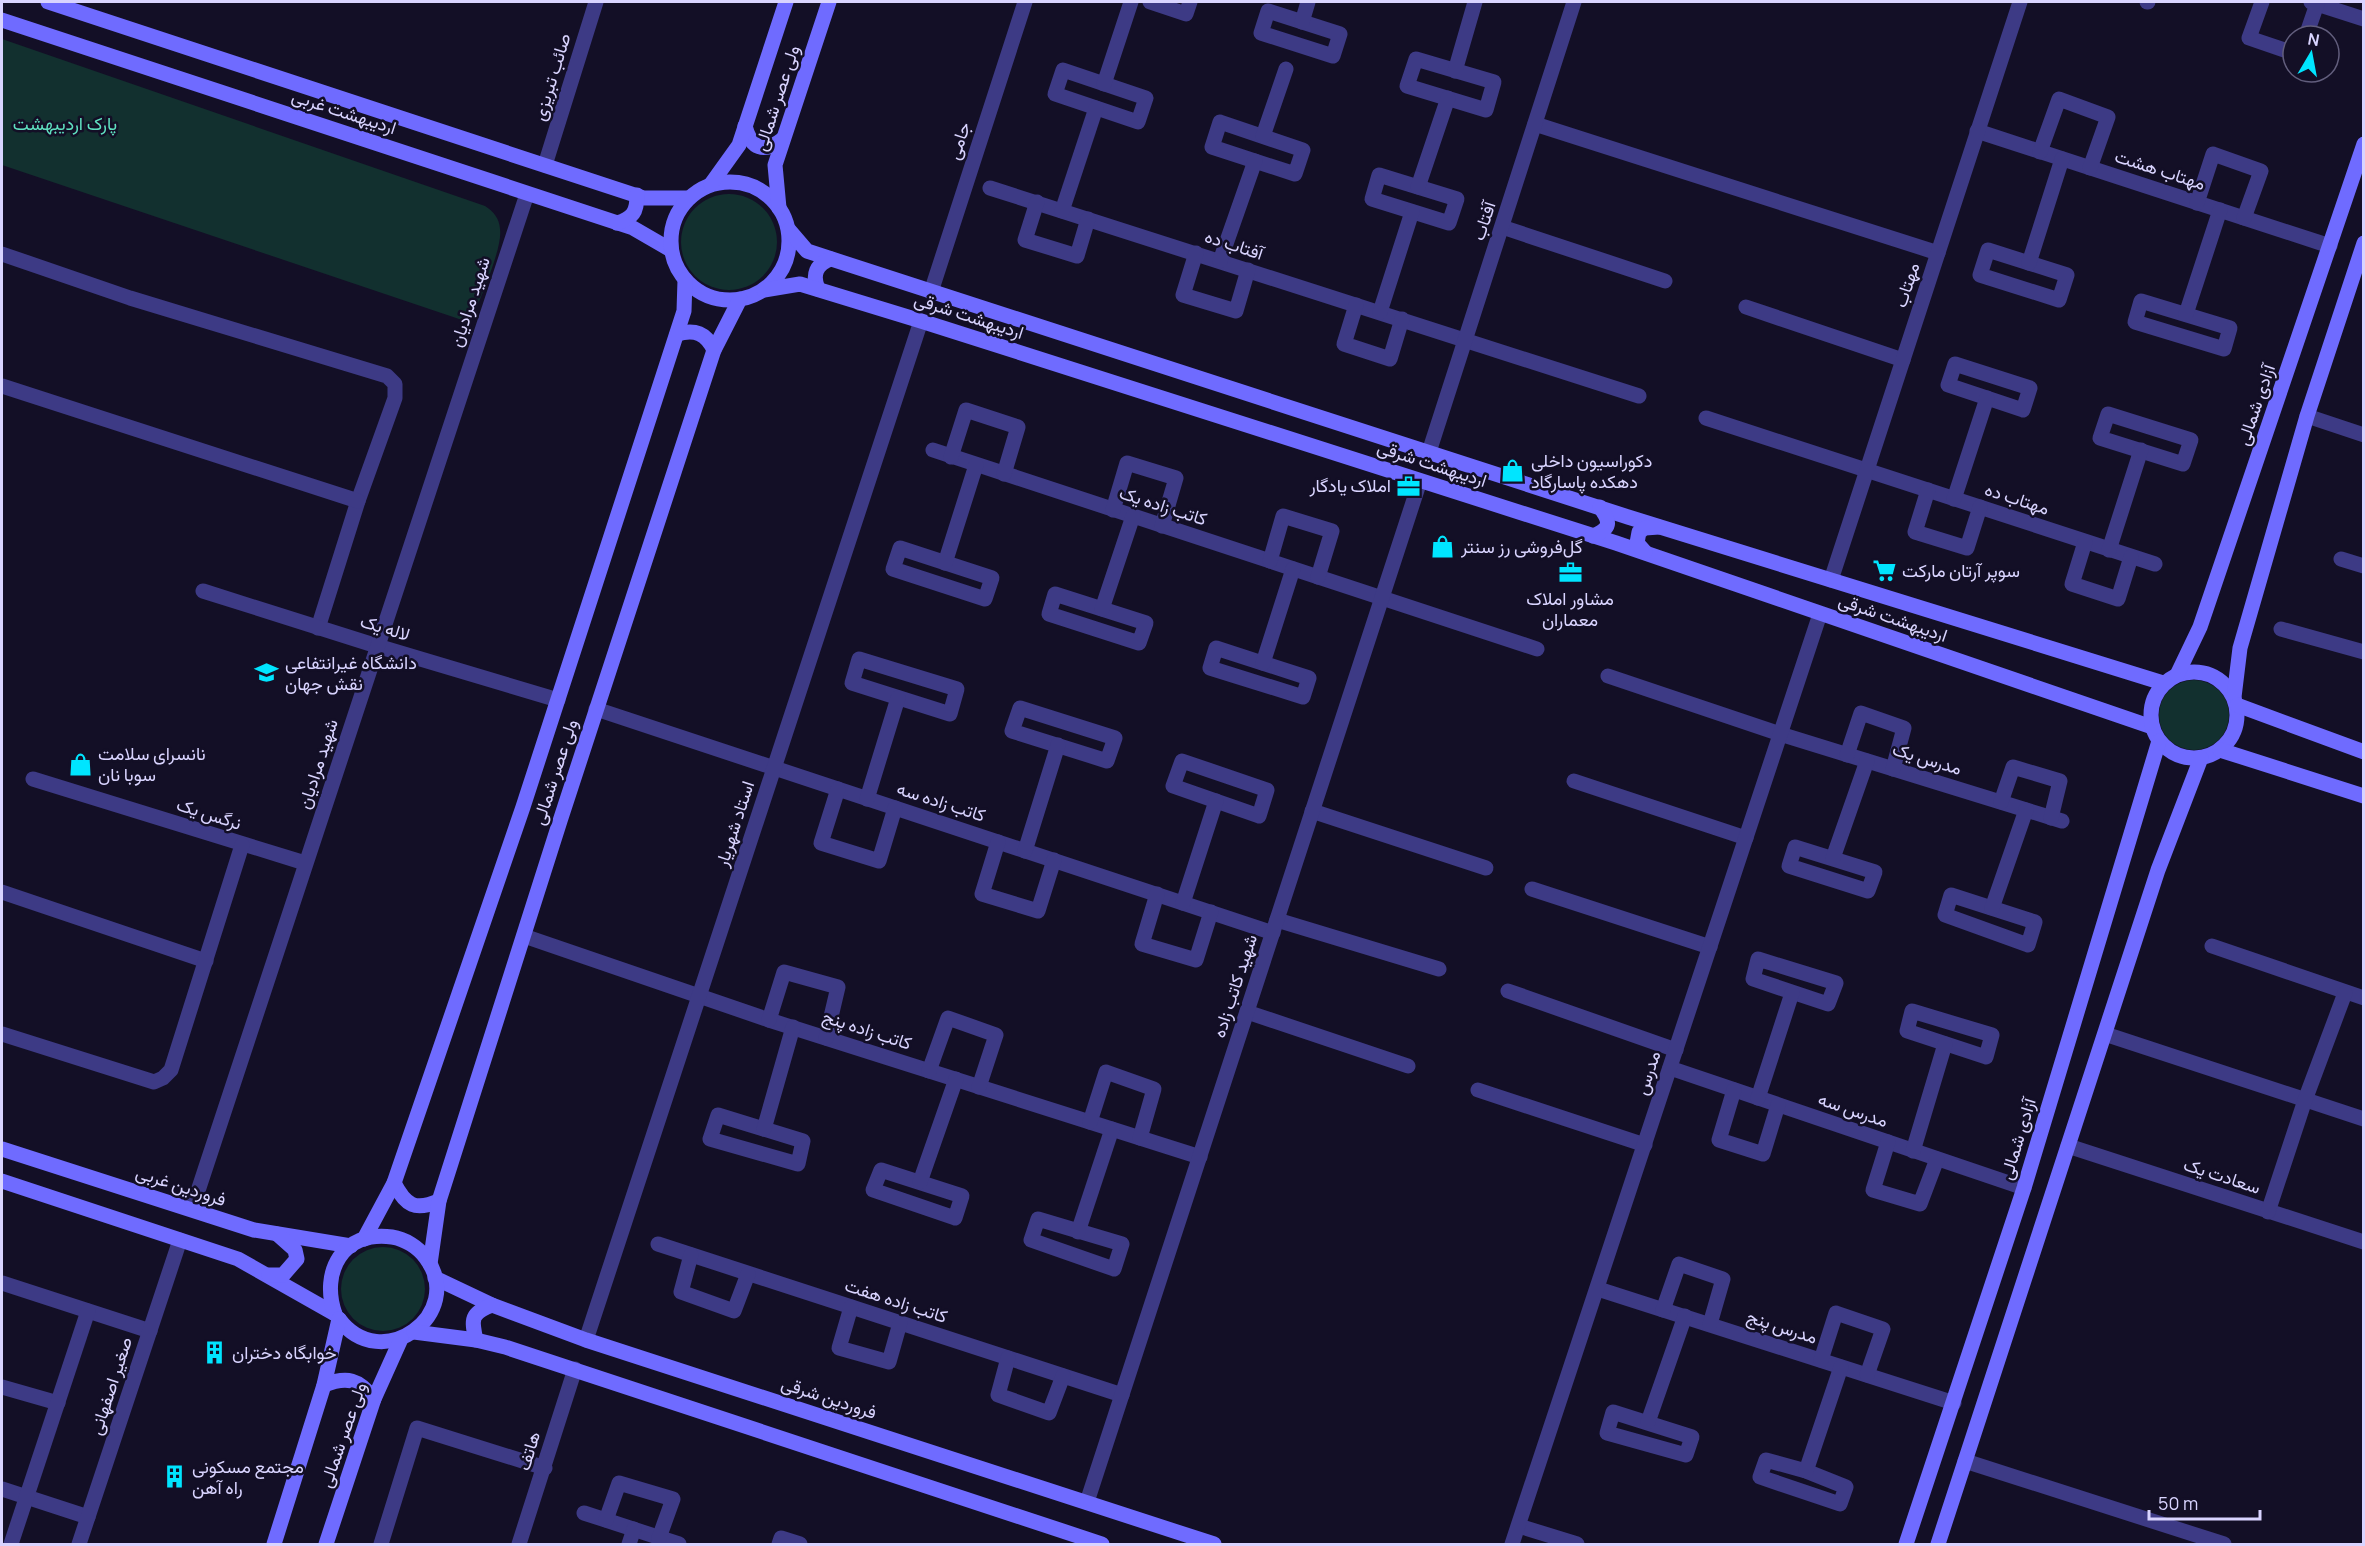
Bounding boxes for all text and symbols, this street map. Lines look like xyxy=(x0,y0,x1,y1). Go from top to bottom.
north arrow xyxy=(2281,24,2341,84)
text: N xyxy=(2306,27,2321,51)
street label: صائب تبریزی xyxy=(526,30,576,123)
street label: ولی عصر شمالی xyxy=(748,42,804,154)
street label: اردیبهشت غربی xyxy=(289,83,400,139)
park label: پارک اردیبهشت xyxy=(13,111,117,136)
street label: جامی xyxy=(941,119,975,163)
street label: مهتاب هشت xyxy=(2112,143,2209,195)
street label: آفتاب xyxy=(1465,196,1501,243)
street label: آفتاب ده xyxy=(1202,223,1268,265)
street label: شهید مرادیان xyxy=(443,254,495,350)
street label: مهتاب xyxy=(1888,259,1925,310)
street label: اردیبهشت شرقی xyxy=(912,286,1027,344)
street label: آزادی شمالی xyxy=(2230,359,2281,448)
street label: اردیبهشت شرقی xyxy=(1375,434,1490,492)
place label: دکوراسیون داخلی دهکده پاسارگاد xyxy=(1531,448,1652,494)
shop icon: دکوراسیون داخلی دهکده پاسارگاد xyxy=(1500,458,1526,484)
place label: املاک یادگار xyxy=(1308,473,1391,497)
office icon: املاک یادگار xyxy=(1396,473,1422,499)
street label: مهتاب ده xyxy=(1982,476,2053,520)
street label: کاتب زاده یک xyxy=(1116,480,1210,530)
shop icon: گل‌فروشی رز سنتر xyxy=(1430,534,1456,560)
place label: گل‌فروشی رز سنتر xyxy=(1460,534,1583,558)
supermarket icon: سوپر آرتان مارکت xyxy=(1871,558,1897,584)
place label: سوپر آرتان مارکت xyxy=(1902,558,2020,583)
office icon: مشاور املاک معماران xyxy=(1557,560,1583,586)
place label: مشاور املاک معماران xyxy=(1526,586,1614,631)
street label: اردیبهشت شرقی xyxy=(1836,587,1951,647)
street label: لاله یک xyxy=(357,608,413,646)
place label: دانشگاه غیرانتفاعی نقش جهان xyxy=(285,650,417,695)
school or university icon: دانشگاه غیرانتفاعی نقش جهان xyxy=(254,660,280,686)
street label: شهید مرادیان xyxy=(291,716,343,812)
street label: ولی عصر شمالی xyxy=(526,716,582,828)
street label: مدرس یک xyxy=(1890,736,1965,780)
place label: نانسرای سلامت سوبا نان xyxy=(98,741,206,786)
shop icon: نانسرای سلامت سوبا نان xyxy=(67,751,93,777)
street label: کاتب زاده سه xyxy=(894,775,989,827)
street label: استاد شهریار xyxy=(709,778,759,871)
street label: نرگس یک xyxy=(174,791,245,835)
street label: شهید کاتب زاده xyxy=(1206,931,1262,1041)
street label: کاتب زاده پنج xyxy=(819,1003,915,1056)
street label: مدرس xyxy=(1629,1047,1665,1098)
street label: مدرس سه xyxy=(1815,1086,1891,1132)
street label: آزادی شمالی xyxy=(1993,1093,2041,1183)
street label: سعادت یک xyxy=(2181,1151,2264,1199)
street label: فروردین غربی xyxy=(133,1159,230,1211)
street label: کاتب زاده هفت xyxy=(842,1272,951,1328)
street label: مدرس پنج xyxy=(1744,1303,1821,1350)
street label: صغیر اصفهانی xyxy=(83,1334,137,1438)
building icon: خوابگاه دختران xyxy=(201,1340,227,1366)
place label: خوابگاه دختران xyxy=(232,1340,337,1364)
street label: فروردین شرقی xyxy=(779,1370,880,1424)
street label: ولی عصر شمالی xyxy=(313,1379,371,1491)
street label: هاتف xyxy=(511,1428,545,1473)
place label: مجتمع مسکونی راه آهن xyxy=(192,1454,304,1499)
building icon: مجتمع مسکونی راه آهن xyxy=(161,1464,187,1490)
scale bar xyxy=(2149,1483,2260,1521)
text: 50 m xyxy=(2158,1491,2198,1515)

